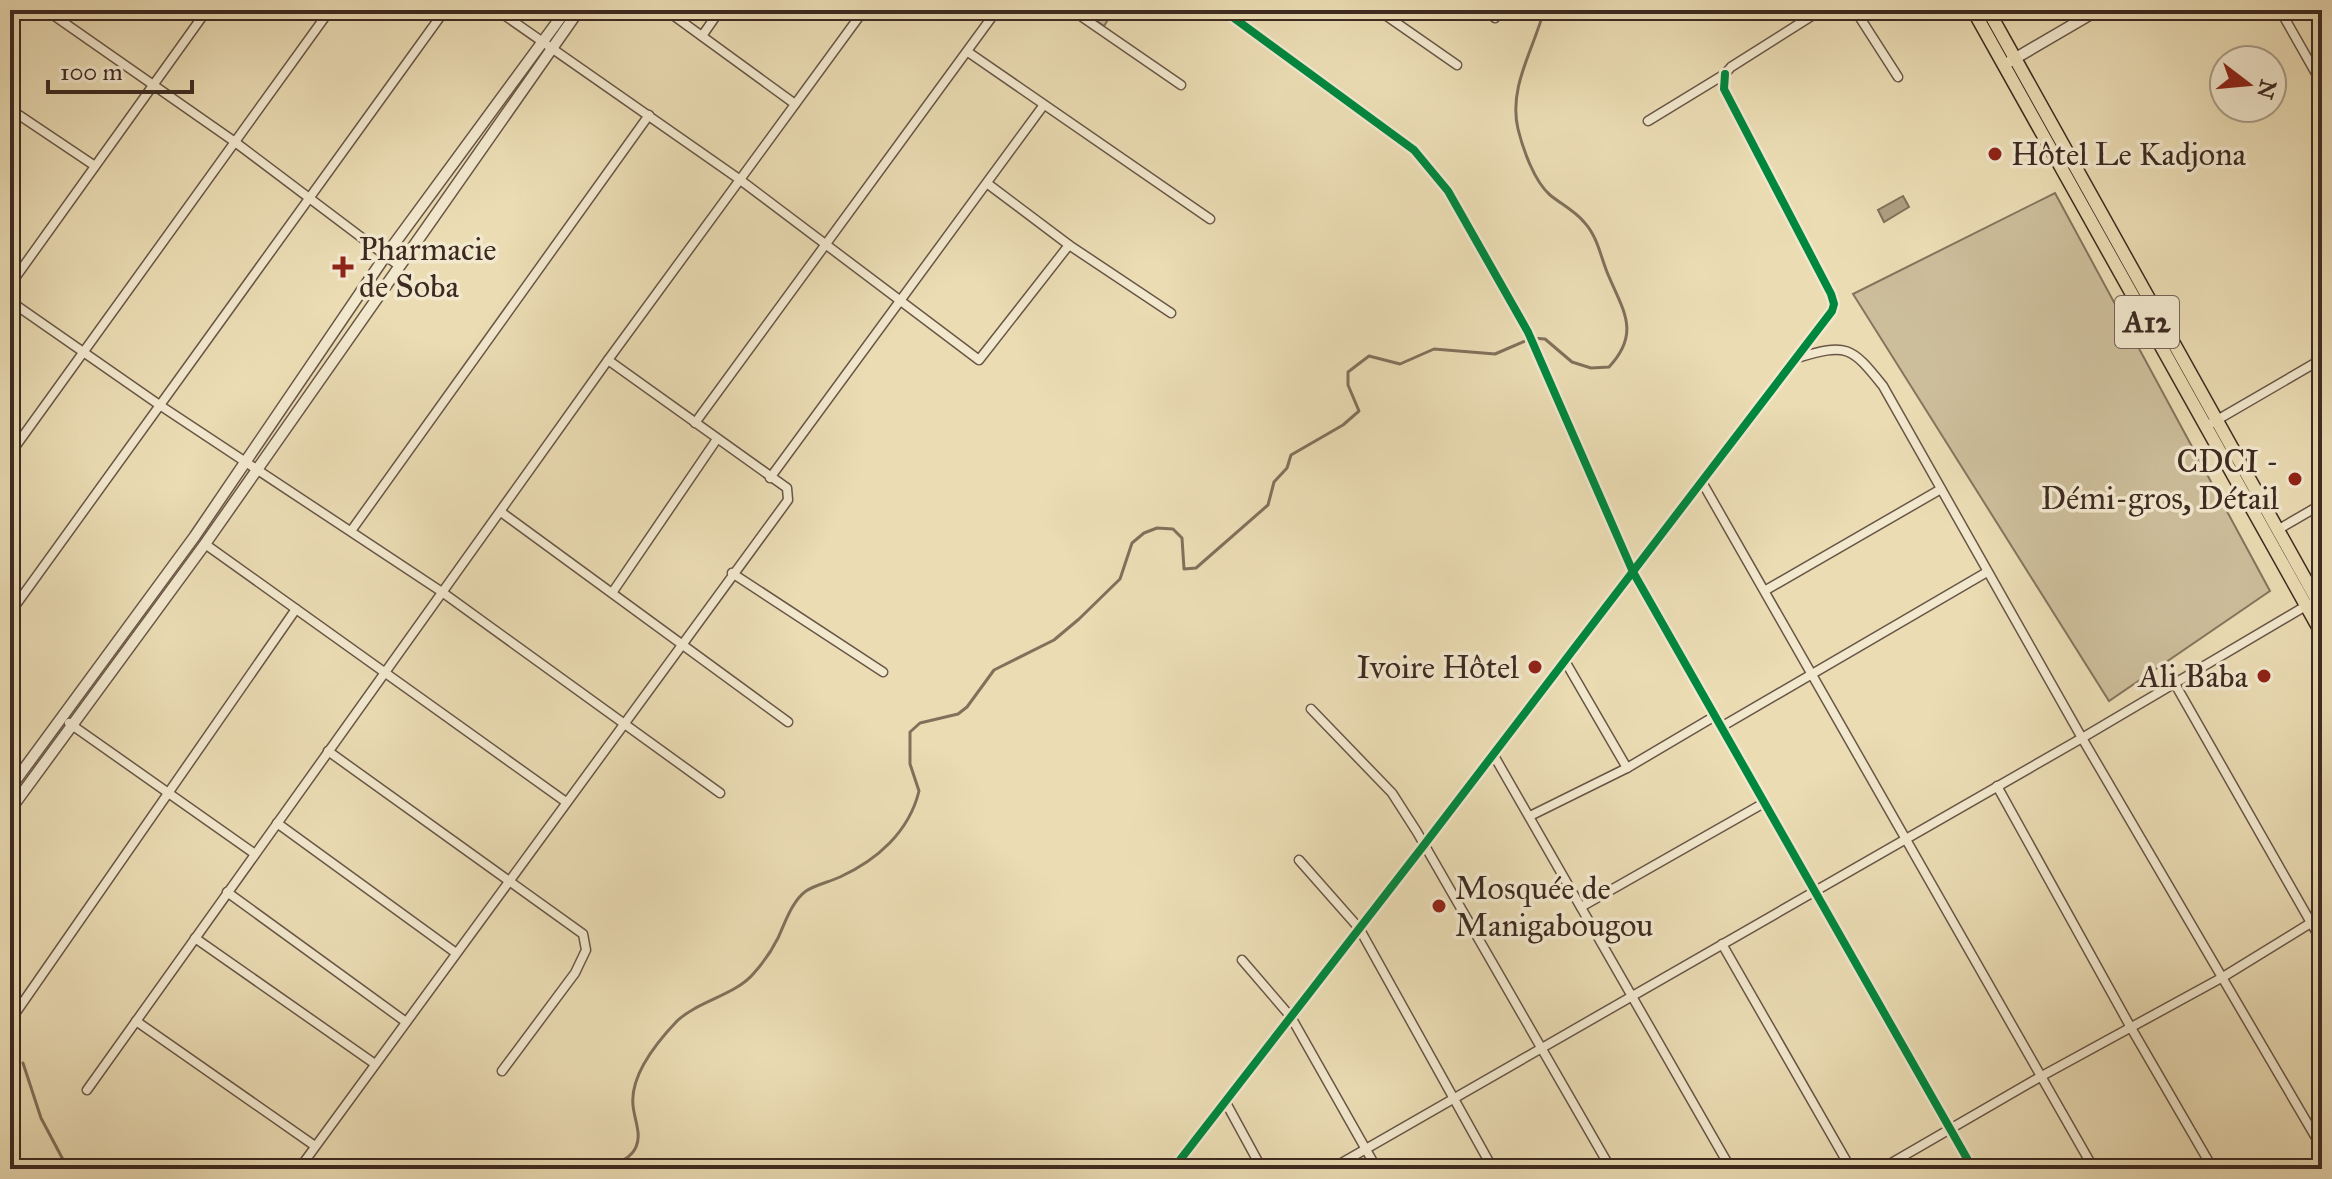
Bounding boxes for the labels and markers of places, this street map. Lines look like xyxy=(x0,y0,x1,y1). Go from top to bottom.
place label: Hôtel Le Kadjona xyxy=(2011,135,2246,174)
marker: Hôtel Le Kadjona xyxy=(1986,145,2004,163)
place label: Pharmacie de Soba xyxy=(359,230,497,306)
marker: Pharmacie de Soba xyxy=(334,258,352,276)
place label: CDCI - Démi-gros, Détail xyxy=(2041,442,2279,518)
marker: CDCI - Démi-gros, Détail xyxy=(2286,470,2304,488)
place label: Ivoire Hôtel xyxy=(1357,648,1519,687)
place label: Ali Baba xyxy=(2136,657,2248,696)
marker: Ivoire Hôtel xyxy=(1526,658,1544,676)
marker: Ali Baba xyxy=(2255,667,2273,685)
place label: Mosquée de Manigabougou xyxy=(1455,869,1653,945)
marker: Mosquée de Manigabougou xyxy=(1430,897,1448,915)

